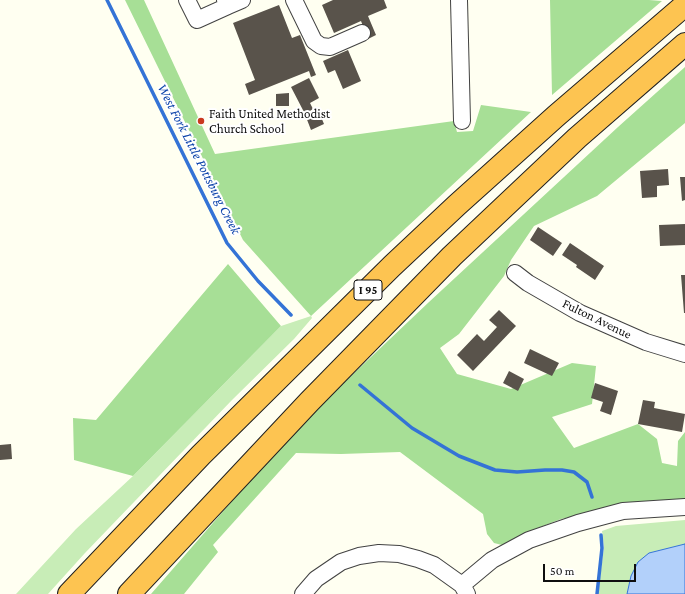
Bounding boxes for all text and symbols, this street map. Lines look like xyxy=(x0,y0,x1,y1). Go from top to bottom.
water label: West Fork Little Pottsburg Creek xyxy=(154,81,244,237)
place label: Faith United Methodist Church School xyxy=(209,106,330,137)
marker: Faith United Methodist Church School xyxy=(196,116,206,126)
road number: I 95 xyxy=(354,280,382,300)
street label: Fulton Avenue xyxy=(560,296,634,342)
scale bar xyxy=(545,556,638,582)
text: 50 m xyxy=(550,564,574,578)

